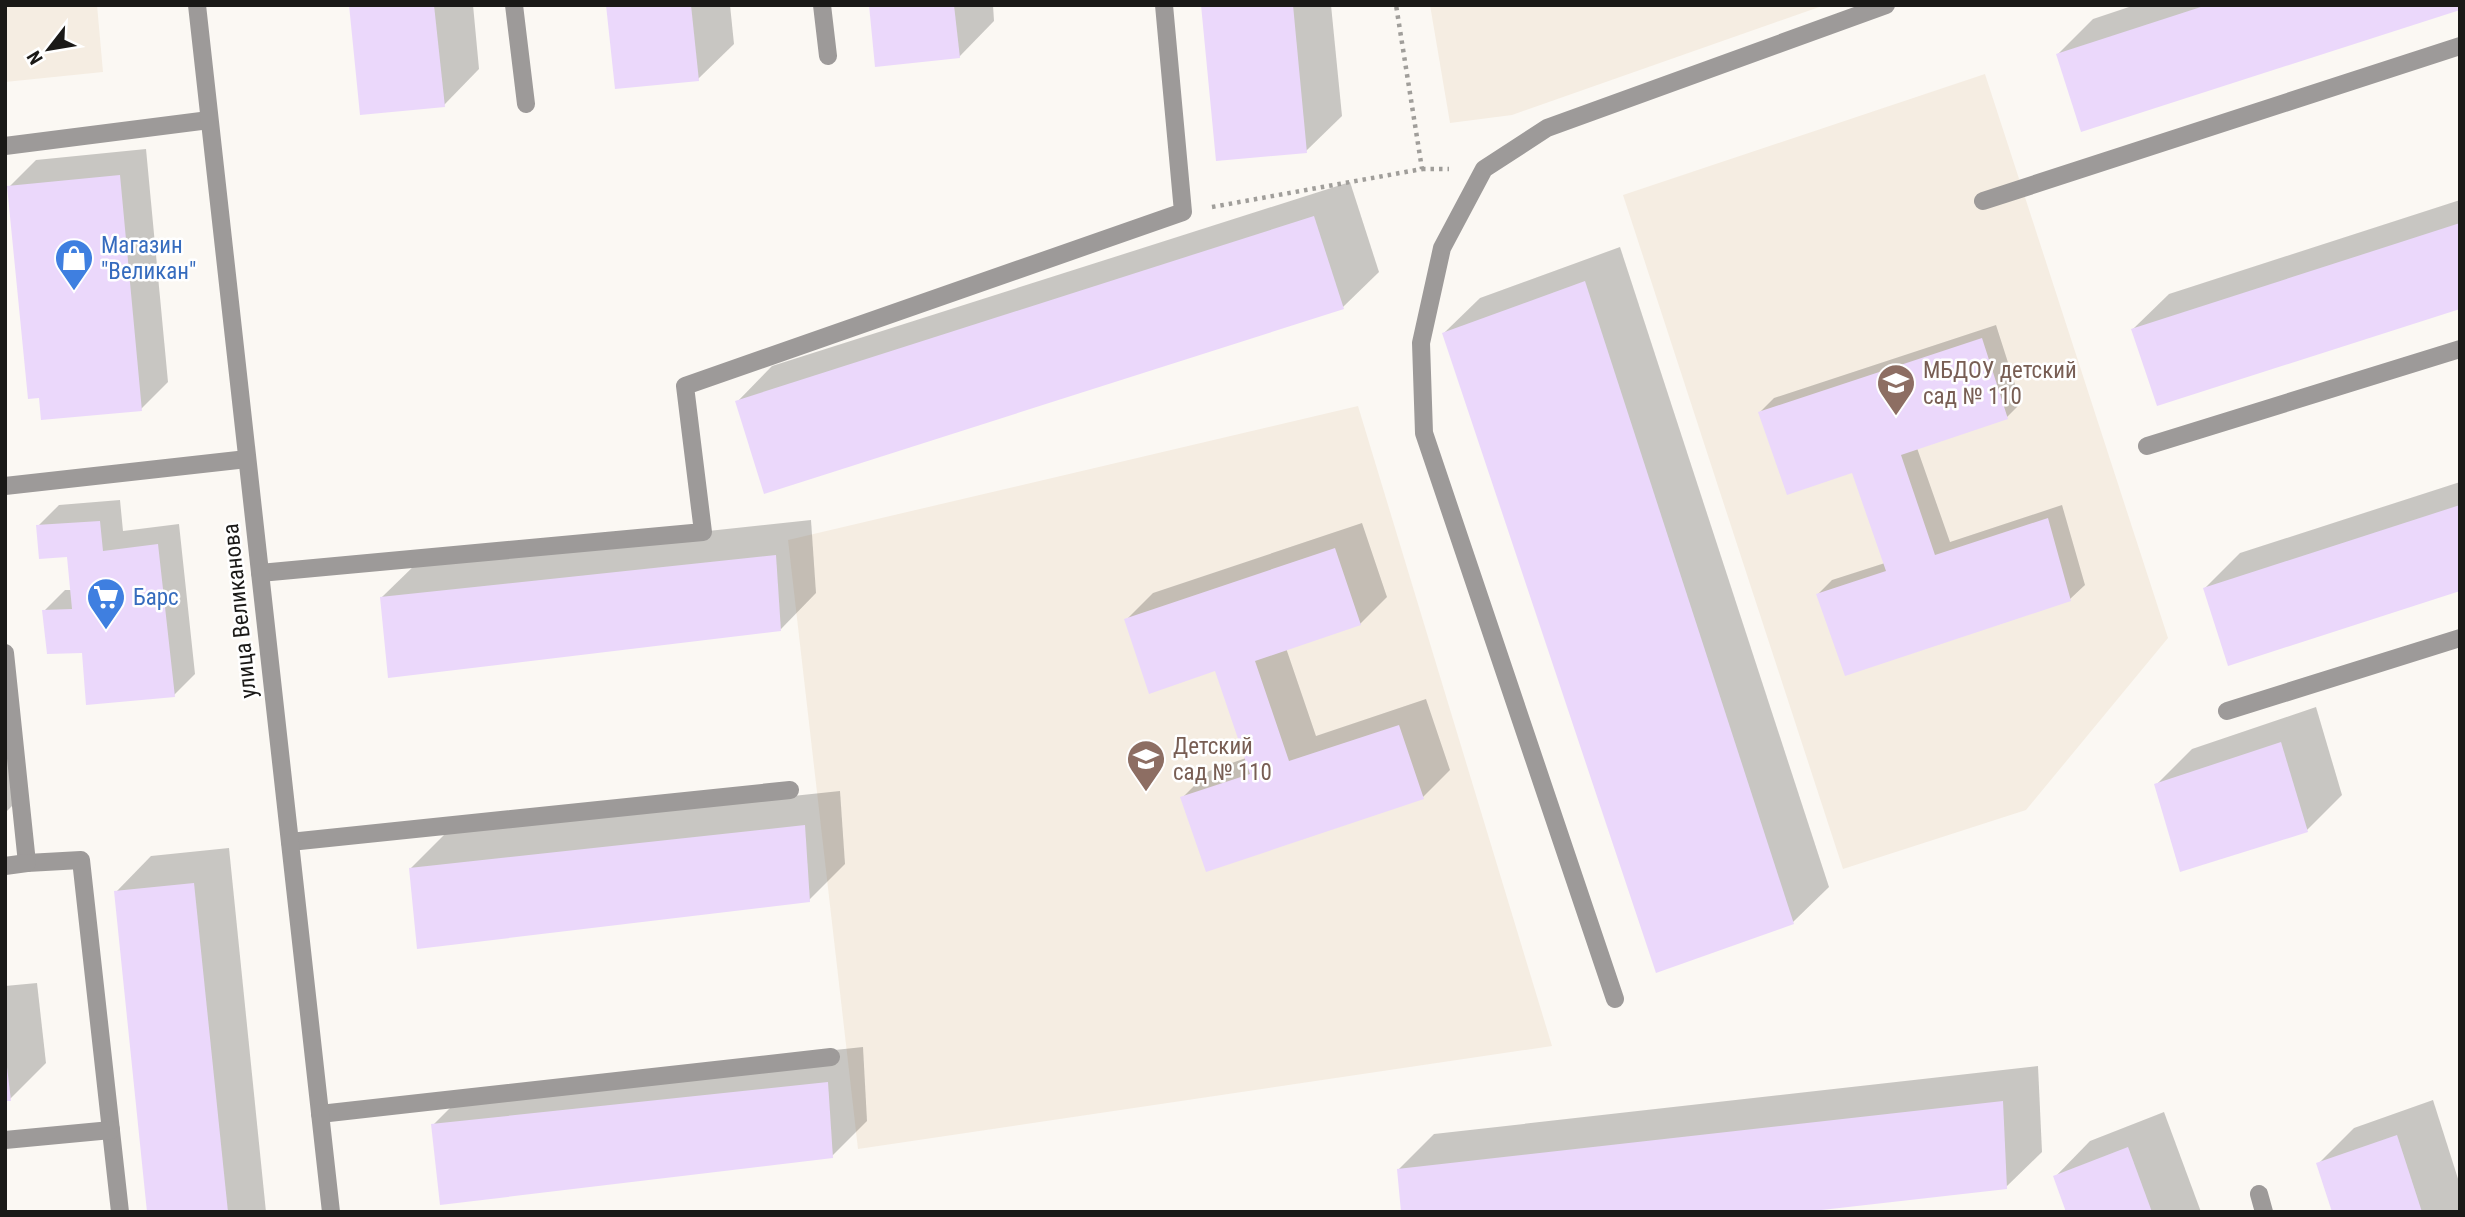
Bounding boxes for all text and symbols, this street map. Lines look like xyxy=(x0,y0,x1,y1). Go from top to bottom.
north arrow xyxy=(14,14,84,84)
text: N xyxy=(22,47,48,68)
place label: Магазин "Великан" xyxy=(101,232,196,285)
shop icon: Магазин "Великан" xyxy=(53,237,95,292)
place label: МБДОУ детский сад № 110 xyxy=(1923,357,2077,410)
school or university icon: МБДОУ детский сад № 110 xyxy=(1875,362,1917,417)
street label: улица Великанова xyxy=(217,522,262,700)
supermarket icon: Барс xyxy=(85,576,127,631)
place label: Барс xyxy=(133,584,179,611)
place label: Детский сад № 110 xyxy=(1173,733,1272,786)
school or university icon: Детский сад № 110 xyxy=(1125,738,1167,793)

